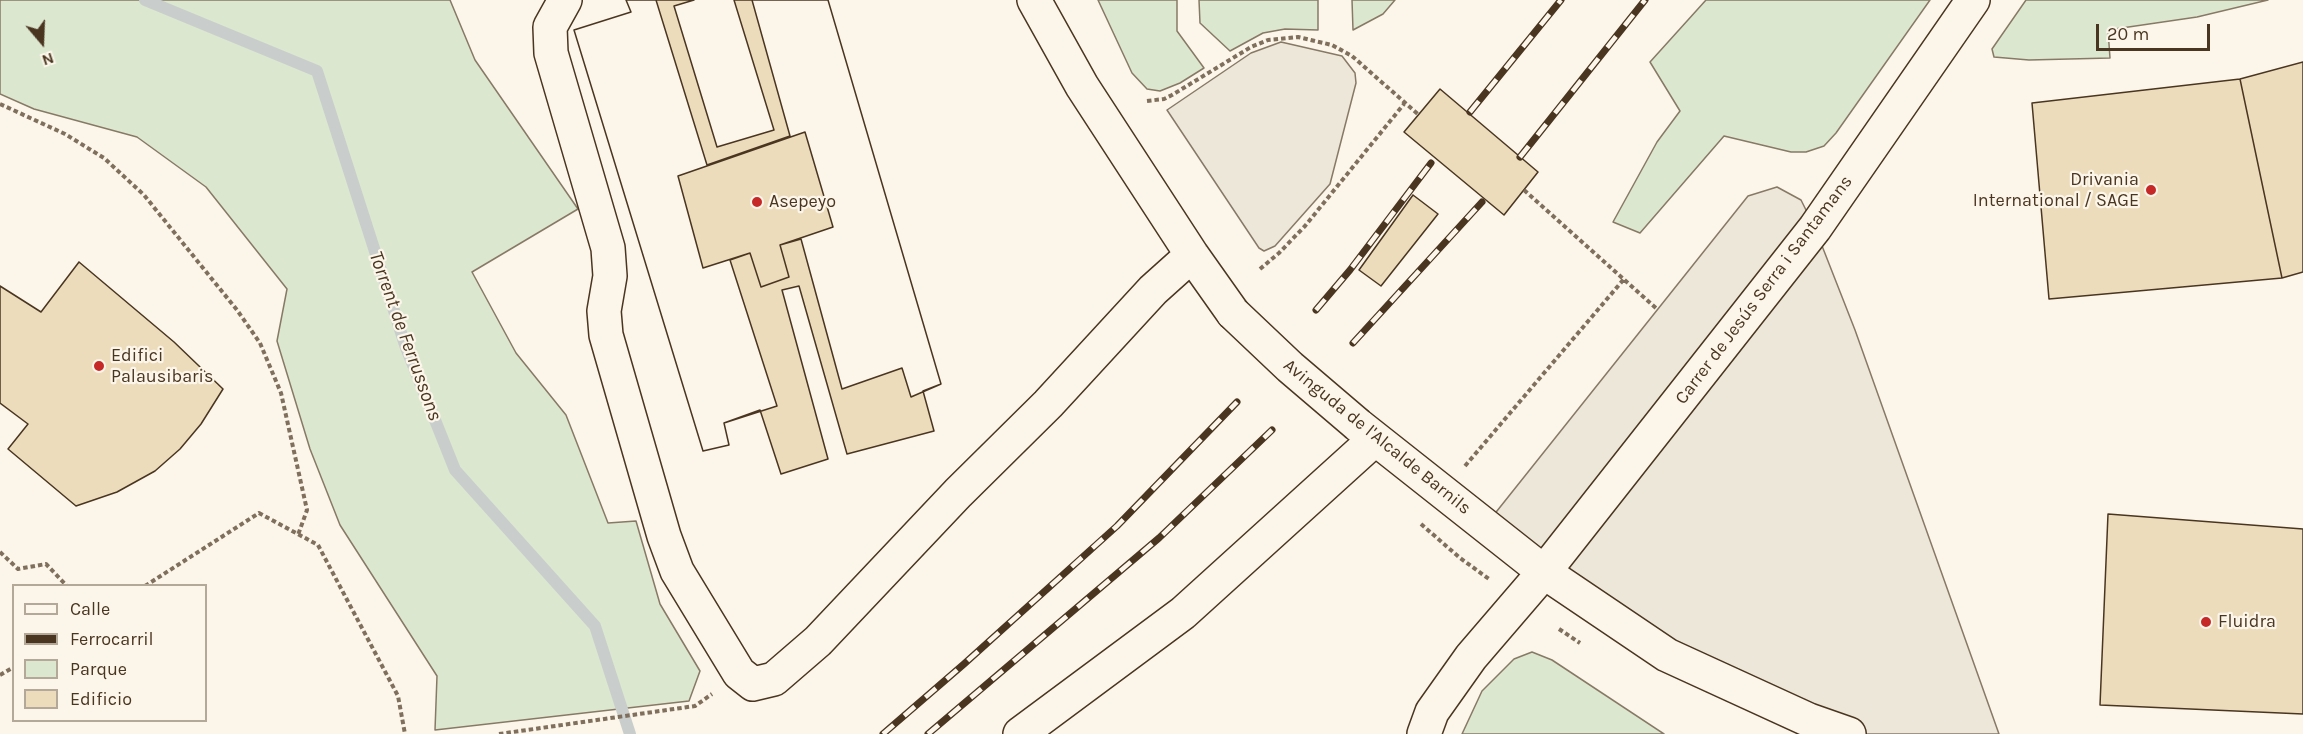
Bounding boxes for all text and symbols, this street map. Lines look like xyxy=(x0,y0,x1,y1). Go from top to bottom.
north arrow xyxy=(12,12,72,72)
scale bar xyxy=(2099,12,2213,50)
text: 20 m xyxy=(2107,23,2149,45)
text: N xyxy=(40,49,57,70)
place label: Drivania International / SAGE xyxy=(1973,169,2139,212)
street label: Carrer de Jesús Serra i Santamans xyxy=(1671,171,1857,409)
marker: Drivania International / SAGE xyxy=(2144,183,2158,197)
place label: Asepeyo xyxy=(769,191,836,213)
marker: Asepeyo xyxy=(750,195,764,209)
water label: Torrent de Ferrussons xyxy=(363,248,447,424)
place label: Edifici Palausibaris xyxy=(111,345,213,388)
street label: Avinguda de l'Alcalde Barnils xyxy=(1279,355,1475,519)
marker: Edifici Palausibaris xyxy=(92,359,106,373)
legend xyxy=(12,584,207,722)
text: Calle xyxy=(70,598,110,620)
place label: Fluidra xyxy=(2218,611,2276,633)
marker: Fluidra xyxy=(2199,615,2213,629)
text: Ferrocarril xyxy=(70,628,154,650)
text: Parque xyxy=(70,658,127,680)
text: Edificio xyxy=(70,688,132,710)

